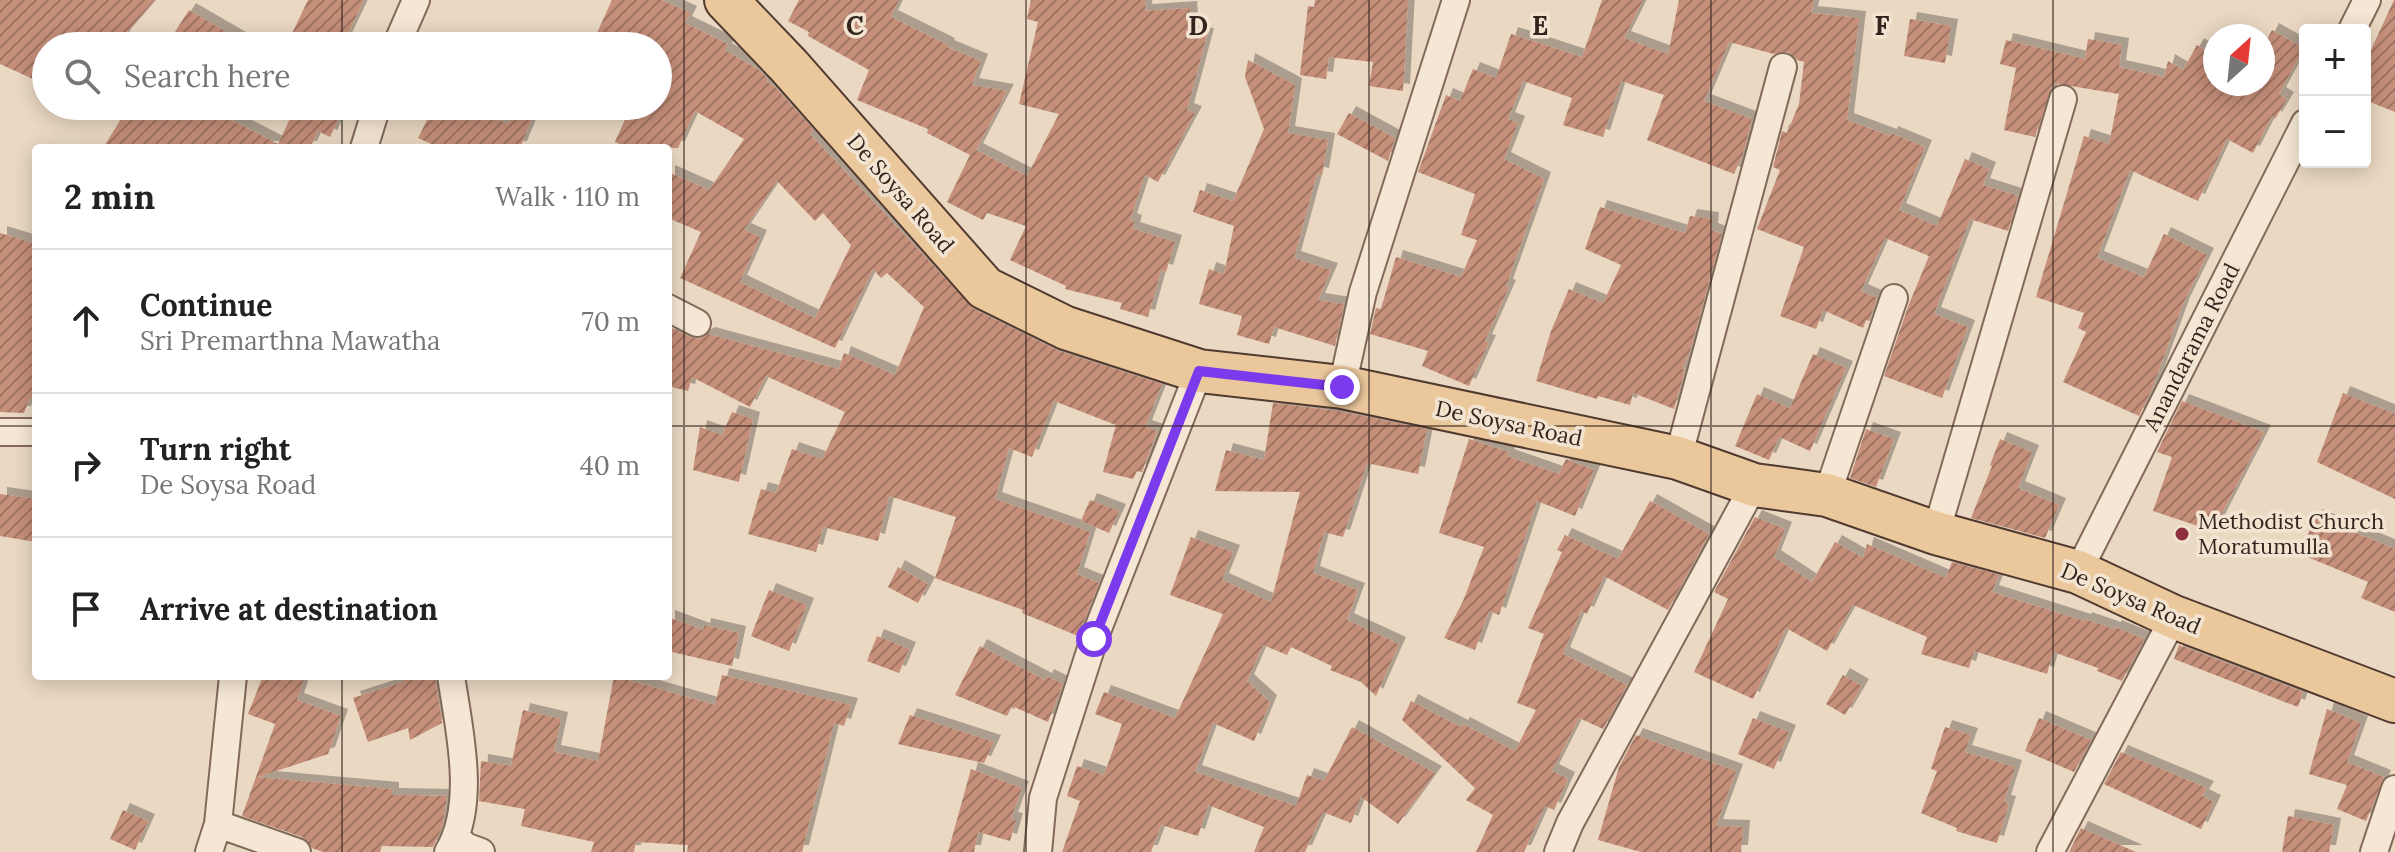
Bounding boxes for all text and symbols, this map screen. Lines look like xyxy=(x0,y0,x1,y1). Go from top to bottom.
text: C xyxy=(846,9,864,42)
text: D xyxy=(1188,9,1208,42)
text: E xyxy=(1532,9,1548,42)
text: F xyxy=(1875,9,1890,42)
north arrow xyxy=(2203,24,2275,96)
map controls xyxy=(2299,24,2371,168)
button: + xyxy=(2299,24,2371,96)
search box xyxy=(32,32,672,120)
icon: search xyxy=(60,54,104,98)
text: Search here xyxy=(124,57,291,95)
button: − xyxy=(2299,96,2371,168)
street label: De Soysa Road xyxy=(841,127,961,259)
text: 2 min xyxy=(64,175,155,218)
text: Walk · 110 m xyxy=(495,180,640,213)
street label: Anandarama Road xyxy=(2136,258,2245,437)
text: Continue xyxy=(140,286,272,324)
icon: ahead xyxy=(64,299,108,343)
text: 70 m xyxy=(582,305,640,338)
text: Sri Premarthna Mawatha xyxy=(140,324,440,357)
route end xyxy=(1324,369,1360,405)
street label: De Soysa Road xyxy=(1433,394,1585,452)
text: Turn right xyxy=(140,430,291,468)
icon: right xyxy=(64,443,108,487)
text: 40 m xyxy=(580,449,640,482)
text: De Soysa Road xyxy=(140,468,316,501)
place label: Methodist Church Moratumulla xyxy=(2198,507,2384,560)
marker: Methodist Church Moratumulla xyxy=(2173,525,2191,543)
street label: De Soysa Road xyxy=(2057,556,2205,640)
icon: arrive xyxy=(64,587,108,631)
text: Arrive at destination xyxy=(140,590,438,628)
route start xyxy=(1076,621,1112,657)

